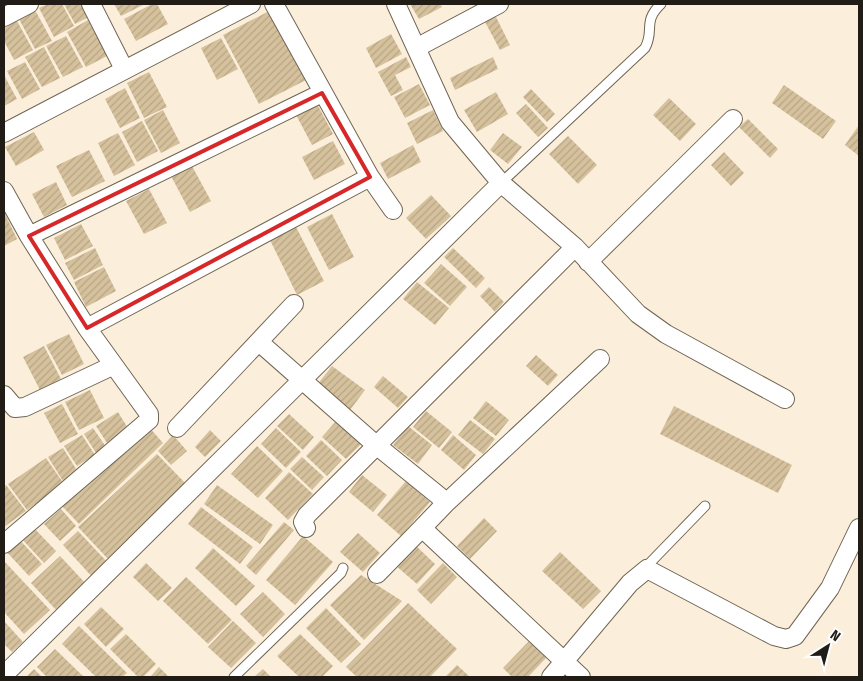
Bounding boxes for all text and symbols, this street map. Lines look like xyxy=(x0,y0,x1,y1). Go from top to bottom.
north arrow xyxy=(803,621,853,671)
text: N xyxy=(827,627,844,645)

